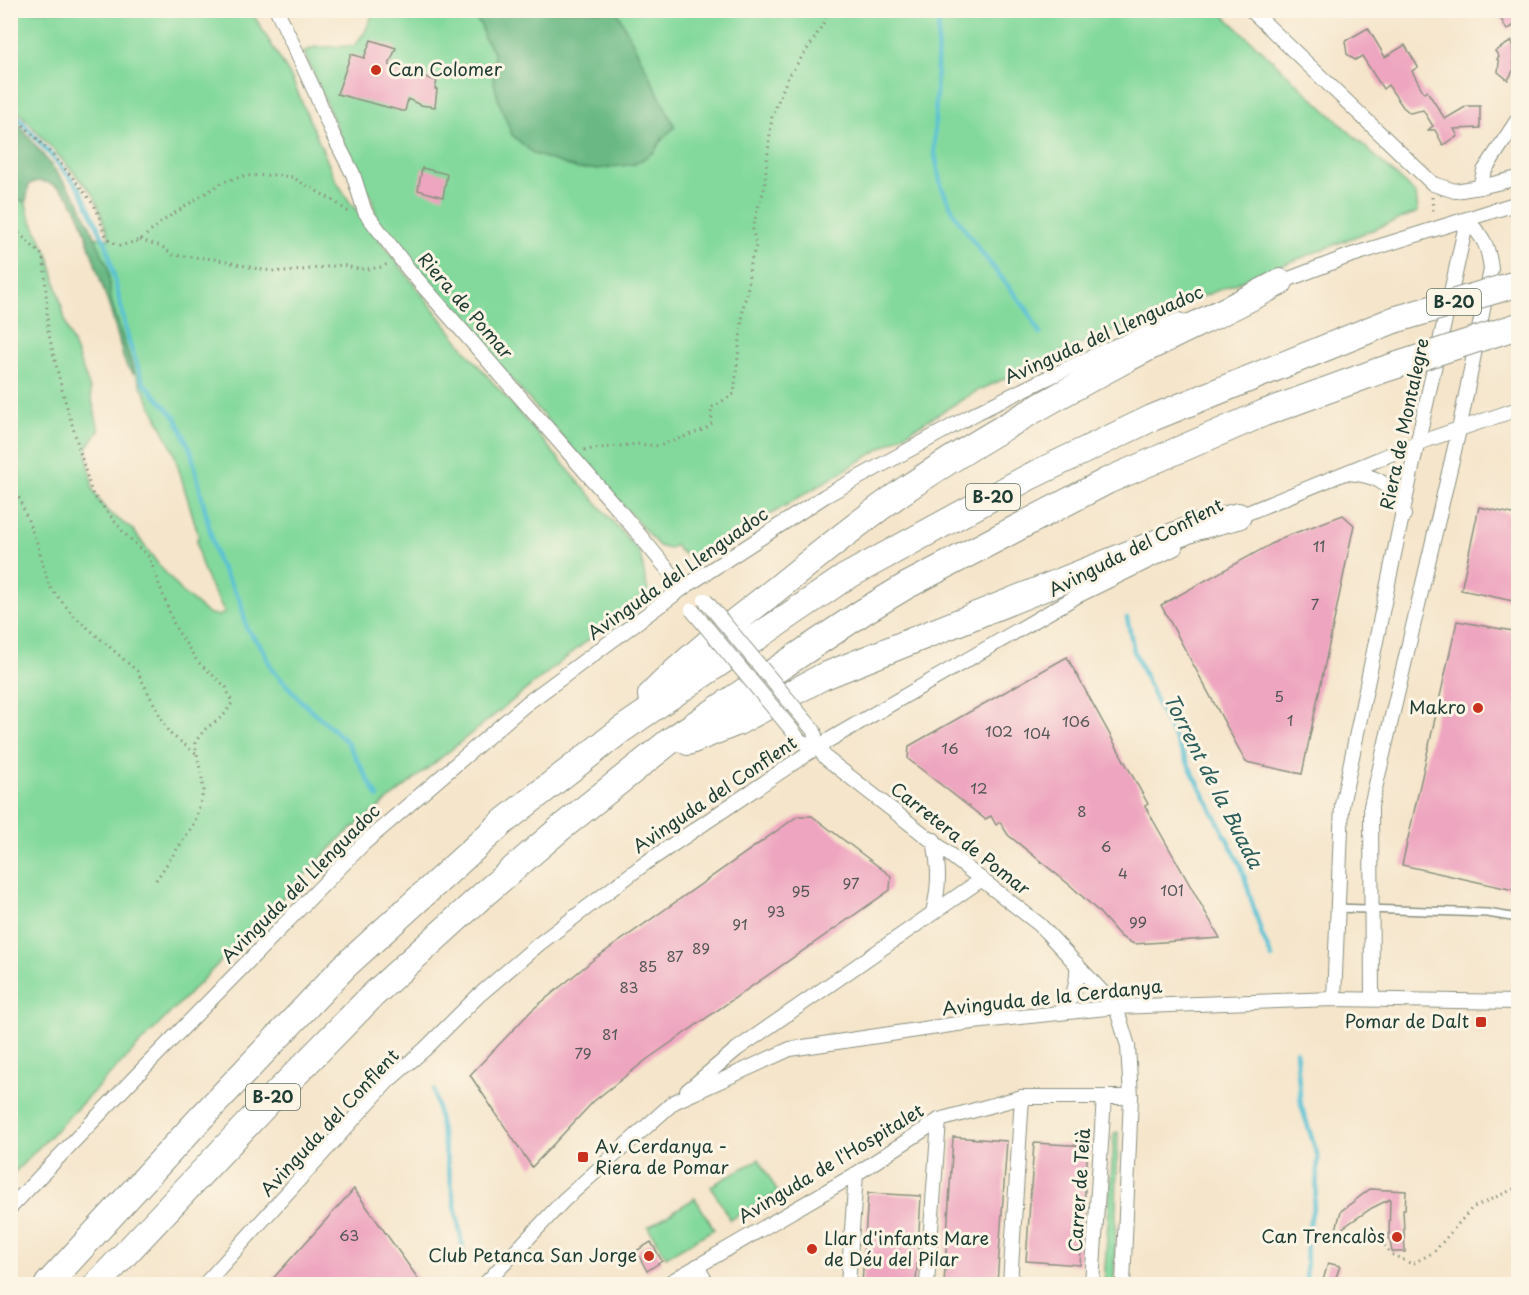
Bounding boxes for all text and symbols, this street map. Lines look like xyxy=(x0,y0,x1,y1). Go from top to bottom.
place label: Can Colomer xyxy=(388,55,503,82)
marker: Can Colomer xyxy=(369,63,383,77)
street label: Riera de Pomar xyxy=(412,246,521,365)
street label: Avinguda del Llenguadoc xyxy=(999,277,1207,390)
road number: B-20 xyxy=(1427,289,1481,315)
street label: Riera de Montalegre xyxy=(1372,335,1435,512)
road number: B-20 xyxy=(966,484,1020,510)
street label: Avinguda del Conflent xyxy=(1043,491,1228,603)
street label: Avinguda del Llenguadoc xyxy=(581,500,773,646)
house number: 11 xyxy=(1313,534,1325,557)
house number: 7 xyxy=(1311,592,1320,615)
house number: 5 xyxy=(1274,684,1284,707)
water label: Torrent de la Buada xyxy=(1157,688,1272,874)
place label: Makro xyxy=(1409,693,1466,720)
marker: Makro xyxy=(1471,701,1485,715)
house number: 1 xyxy=(1287,708,1293,731)
house number: 106 xyxy=(1062,709,1090,732)
house number: 102 xyxy=(985,719,1013,742)
house number: 104 xyxy=(1023,721,1051,744)
street label: Avinguda del Conflent xyxy=(627,729,802,859)
house number: 16 xyxy=(941,736,959,759)
street label: Carretera de Pomar xyxy=(885,775,1037,902)
house number: 12 xyxy=(970,776,988,799)
street label: Avinguda del Llenguadoc xyxy=(214,797,386,969)
house number: 8 xyxy=(1077,799,1087,822)
house number: 6 xyxy=(1101,834,1111,857)
house number: 4 xyxy=(1118,861,1128,884)
house number: 97 xyxy=(842,871,860,894)
house number: 101 xyxy=(1160,878,1184,901)
house number: 95 xyxy=(792,879,810,902)
house number: 93 xyxy=(767,899,785,922)
house number: 99 xyxy=(1129,910,1147,933)
house number: 91 xyxy=(732,912,748,935)
house number: 89 xyxy=(692,936,710,959)
house number: 87 xyxy=(666,944,684,967)
house number: 85 xyxy=(639,954,657,977)
street label: Avinguda de la Cerdanya xyxy=(941,971,1164,1021)
house number: 83 xyxy=(619,975,639,998)
place label: Pomar de Dalt xyxy=(1344,1007,1469,1034)
marker: Pomar de Dalt xyxy=(1474,1015,1488,1029)
house number: 81 xyxy=(602,1022,618,1045)
house number: 79 xyxy=(574,1041,592,1064)
street label: Avinguda del Conflent xyxy=(253,1042,405,1202)
road number: B-20 xyxy=(246,1084,300,1110)
street label: Avinguda de l'Hospitalet xyxy=(732,1096,928,1229)
street label: Carrer de Teià xyxy=(1061,1127,1096,1253)
place label: Av. Cerdanya - Riera de Pomar xyxy=(595,1132,729,1180)
marker: Av. Cerdanya - Riera de Pomar xyxy=(576,1150,590,1164)
place label: Can Trencalòs xyxy=(1261,1222,1385,1249)
house number: 63 xyxy=(339,1223,359,1246)
place label: Llar d'infants Mare de Déu del Pilar xyxy=(824,1224,989,1272)
marker: Can Trencalòs xyxy=(1390,1230,1404,1244)
place label: Club Petanca San Jorge xyxy=(428,1241,637,1268)
marker: Llar d'infants Mare de Déu del Pilar xyxy=(805,1242,819,1256)
marker: Club Petanca San Jorge xyxy=(642,1249,656,1263)

